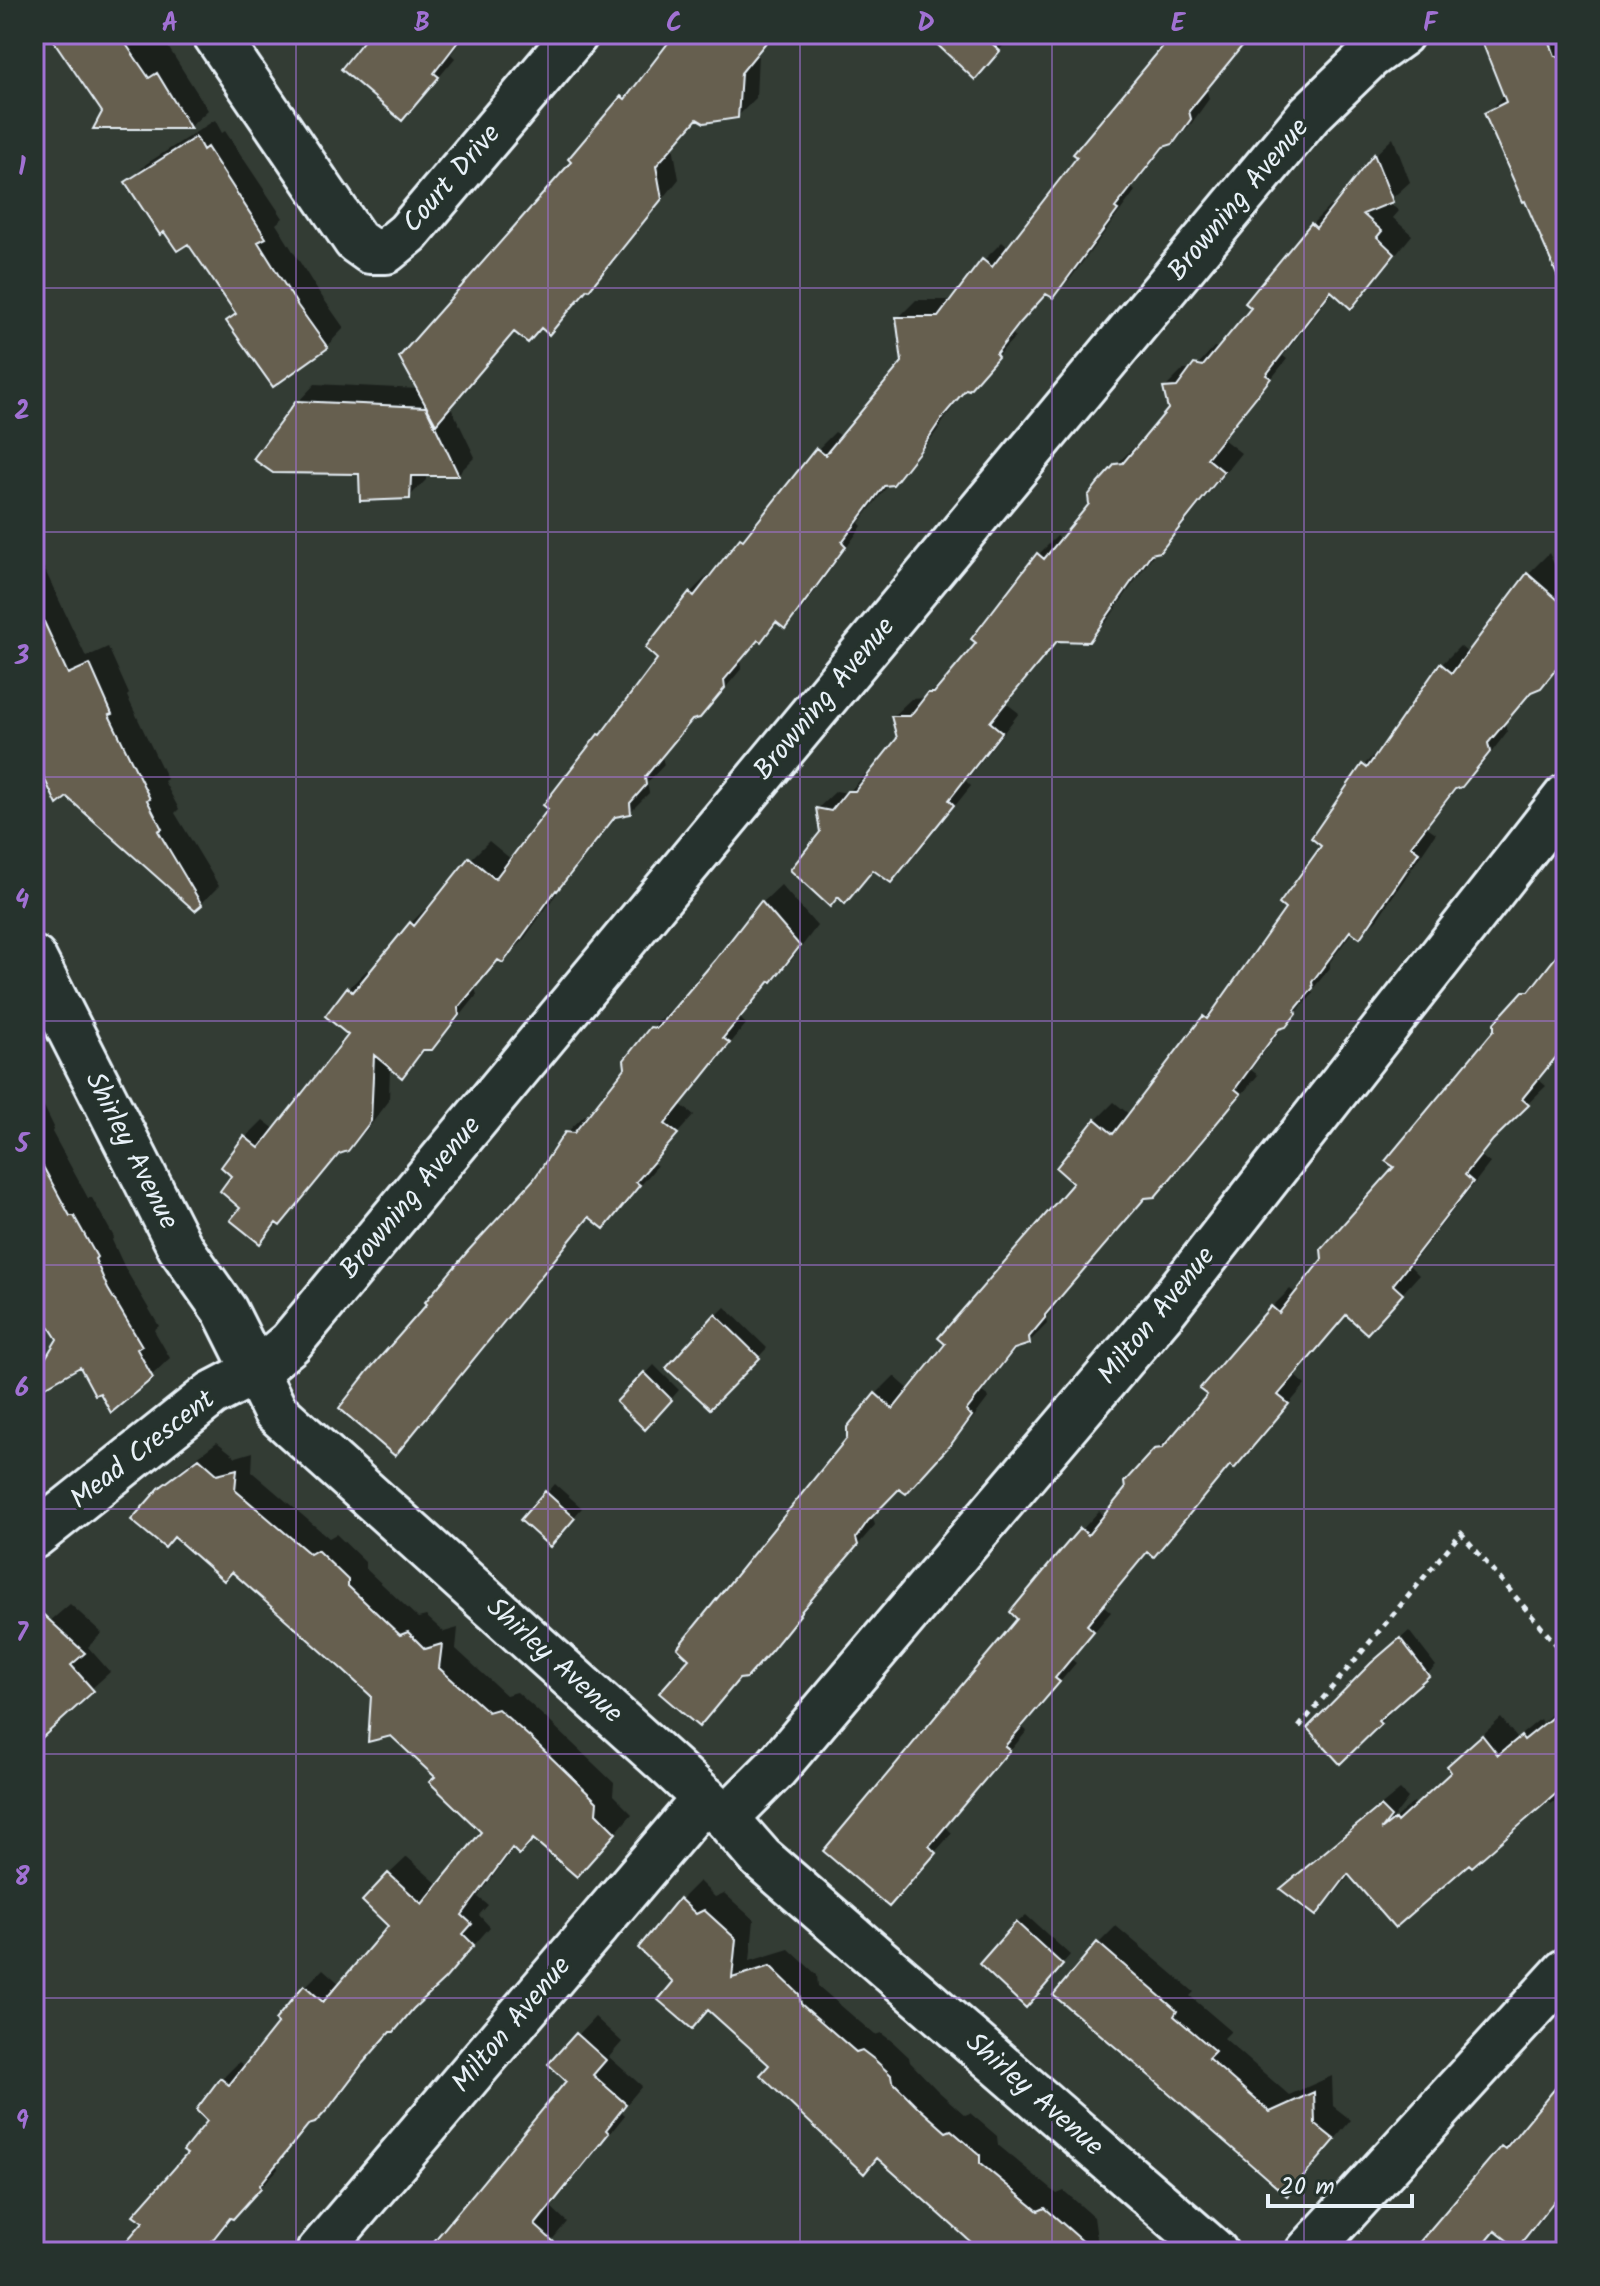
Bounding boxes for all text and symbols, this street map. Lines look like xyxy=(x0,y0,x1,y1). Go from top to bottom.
text: A xyxy=(162,3,178,45)
text: B xyxy=(414,3,430,45)
text: C xyxy=(666,3,682,45)
text: D xyxy=(917,3,935,45)
text: E xyxy=(1171,3,1187,45)
text: F xyxy=(1423,3,1439,45)
street label: Browning Avenue xyxy=(1157,108,1321,292)
street label: Court Drive xyxy=(391,114,513,244)
text: 1 xyxy=(18,147,26,189)
text: 2 xyxy=(14,391,30,433)
street label: Browning Avenue xyxy=(743,607,907,791)
text: 3 xyxy=(14,636,29,678)
text: 4 xyxy=(15,880,29,922)
street label: Shirley Avenue xyxy=(72,1064,190,1238)
street label: Browning Avenue xyxy=(329,1106,493,1290)
text: 5 xyxy=(14,1124,30,1166)
street label: Milton Avenue xyxy=(1087,1236,1228,1395)
text: 6 xyxy=(15,1368,29,1410)
street label: Mead Crescent xyxy=(60,1378,226,1521)
street label: Shirley Avenue xyxy=(475,1587,633,1736)
text: 7 xyxy=(16,1613,29,1655)
text: 8 xyxy=(14,1857,30,1899)
street label: Milton Avenue xyxy=(441,1946,583,2104)
street label: Shirley Avenue xyxy=(954,2022,1114,2169)
text: 9 xyxy=(15,2101,29,2143)
scale bar xyxy=(1268,2158,1412,2208)
text: 20 m xyxy=(1280,2168,1335,2207)

